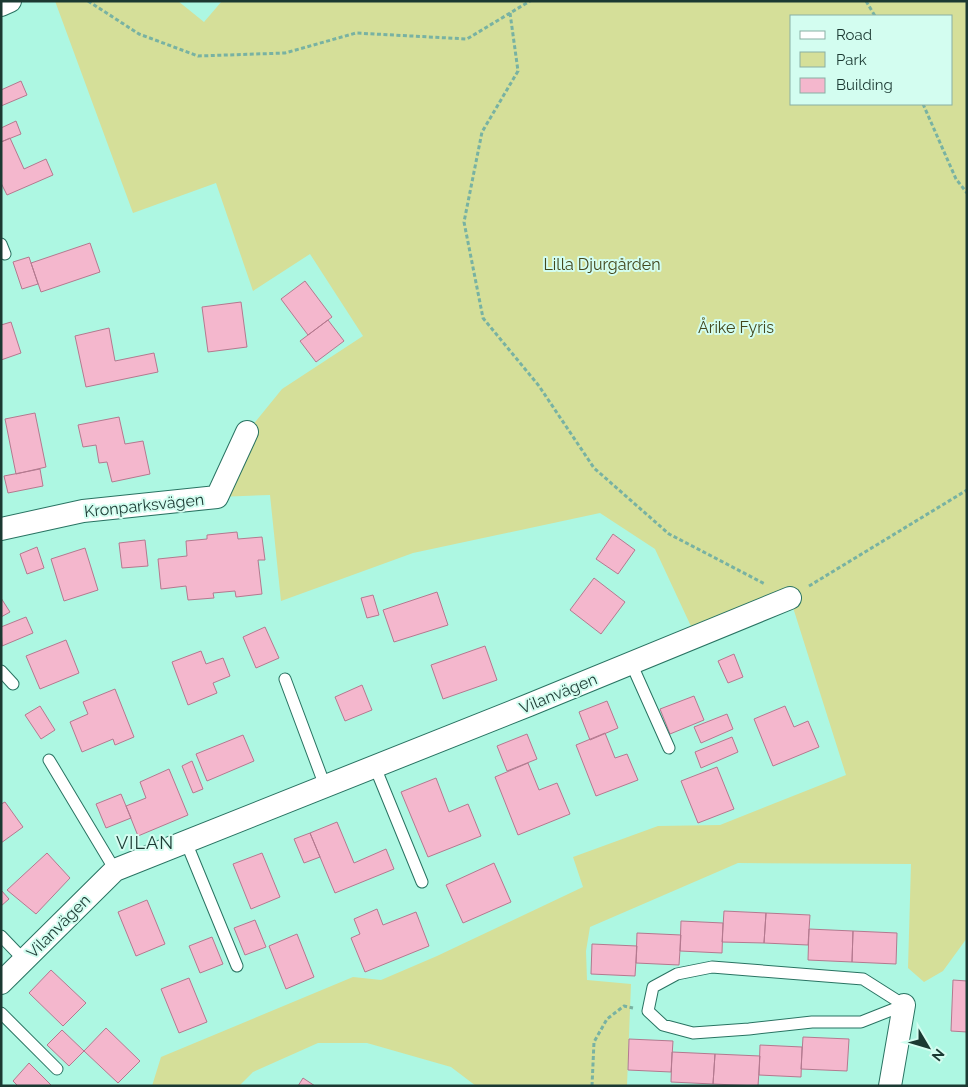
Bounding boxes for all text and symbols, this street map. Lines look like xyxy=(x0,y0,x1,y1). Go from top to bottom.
legend xyxy=(790,15,953,105)
text: Road xyxy=(836,26,872,44)
text: Park xyxy=(836,51,867,69)
text: Building xyxy=(836,76,893,94)
park label: Lilla Djurgården xyxy=(544,255,660,274)
park label: Årike Fyris xyxy=(698,317,774,337)
street label: Kronparksvägen xyxy=(83,490,205,521)
street label: Vilanvägen xyxy=(517,669,600,718)
district label: VILAN xyxy=(116,832,174,853)
street label: Vilanvägen xyxy=(23,891,94,962)
north arrow xyxy=(903,1022,953,1072)
text: N xyxy=(929,1046,948,1064)

